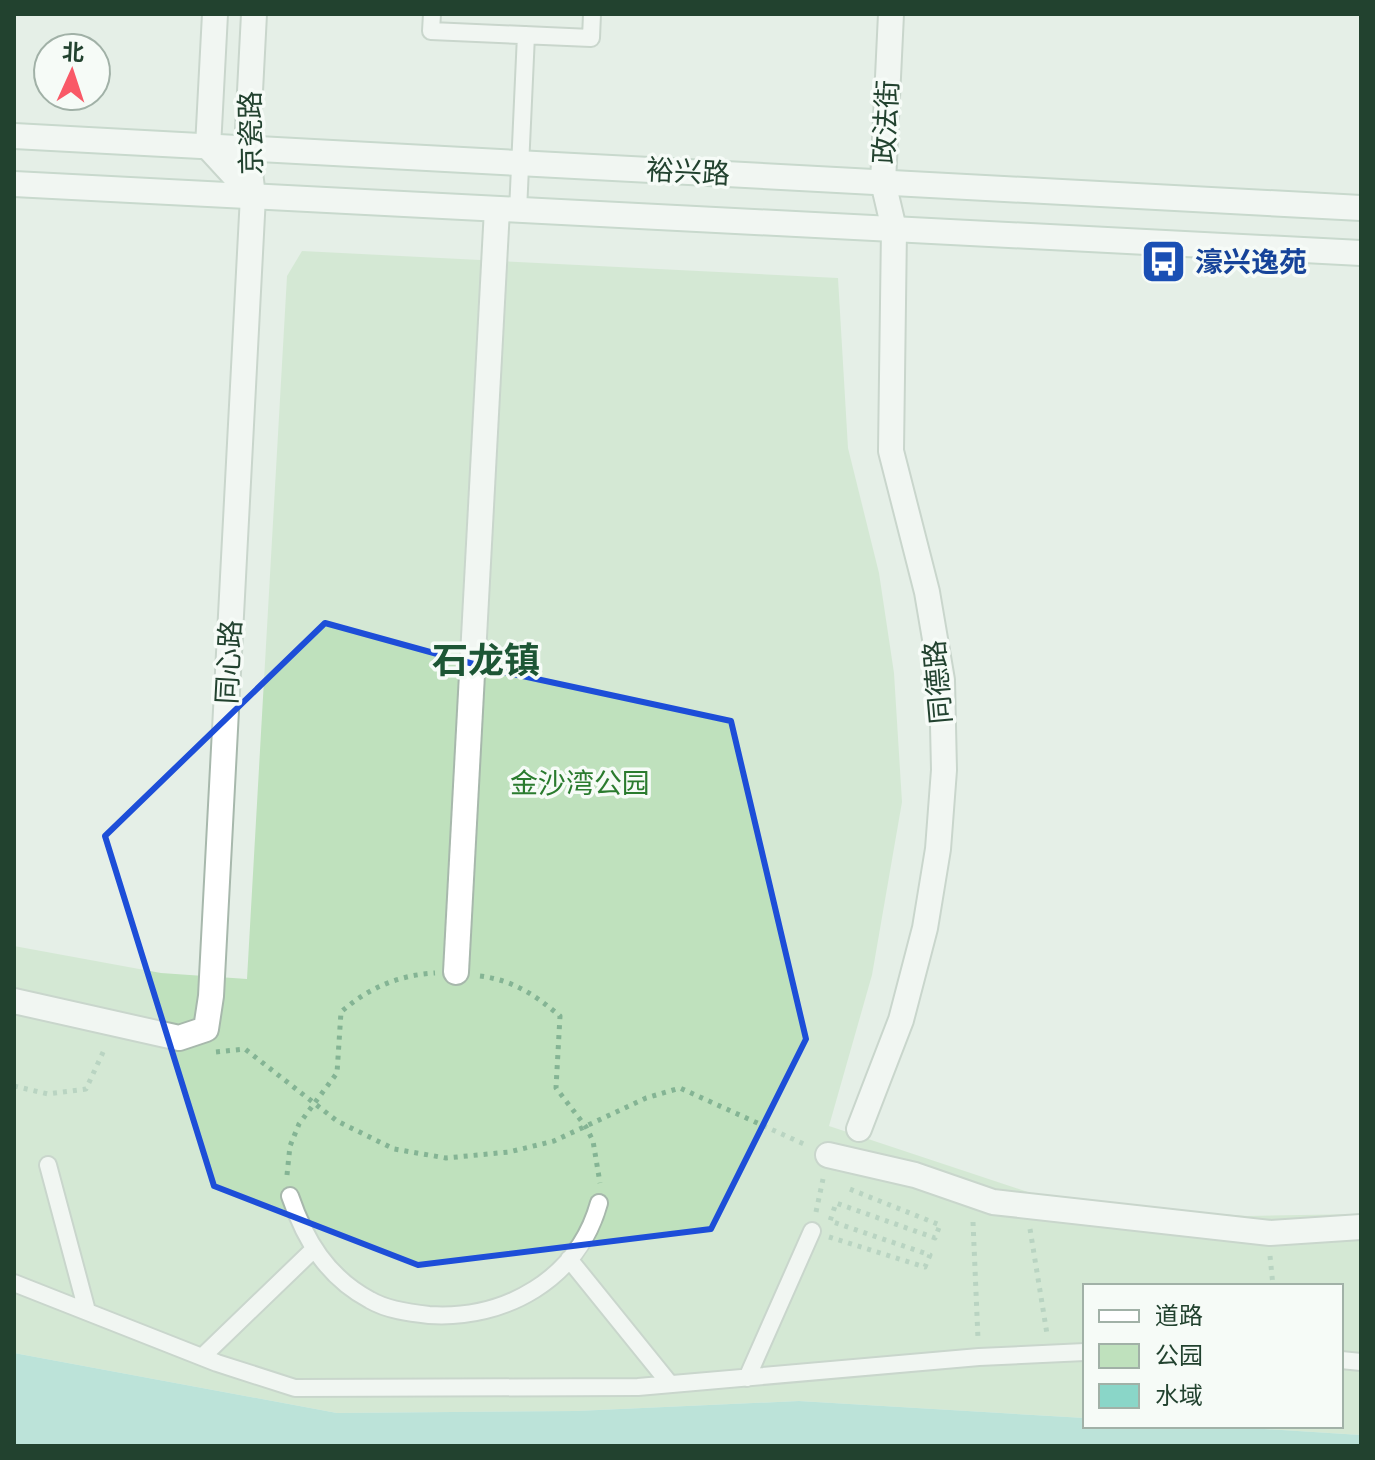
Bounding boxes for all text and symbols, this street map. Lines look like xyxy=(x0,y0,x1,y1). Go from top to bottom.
north arrow xyxy=(32,32,112,112)
text: 北 xyxy=(61,39,85,66)
street label: 政法街 xyxy=(867,79,905,165)
street label: 京瓷路 xyxy=(234,91,268,175)
street label: 裕兴路 xyxy=(645,153,731,191)
bus stop icon: 濠兴逸苑 xyxy=(1140,238,1188,286)
place label: 濠兴逸苑 xyxy=(1195,246,1307,279)
street label: 同心路 xyxy=(210,619,248,705)
street label: 同德路 xyxy=(918,639,958,725)
district label: 石龙镇 xyxy=(432,640,540,682)
park label: 金沙湾公园 xyxy=(510,767,650,800)
legend xyxy=(1083,1284,1343,1428)
text: 道路 xyxy=(1155,1302,1203,1330)
text: 公园 xyxy=(1155,1342,1203,1370)
text: 水域 xyxy=(1155,1382,1203,1410)

